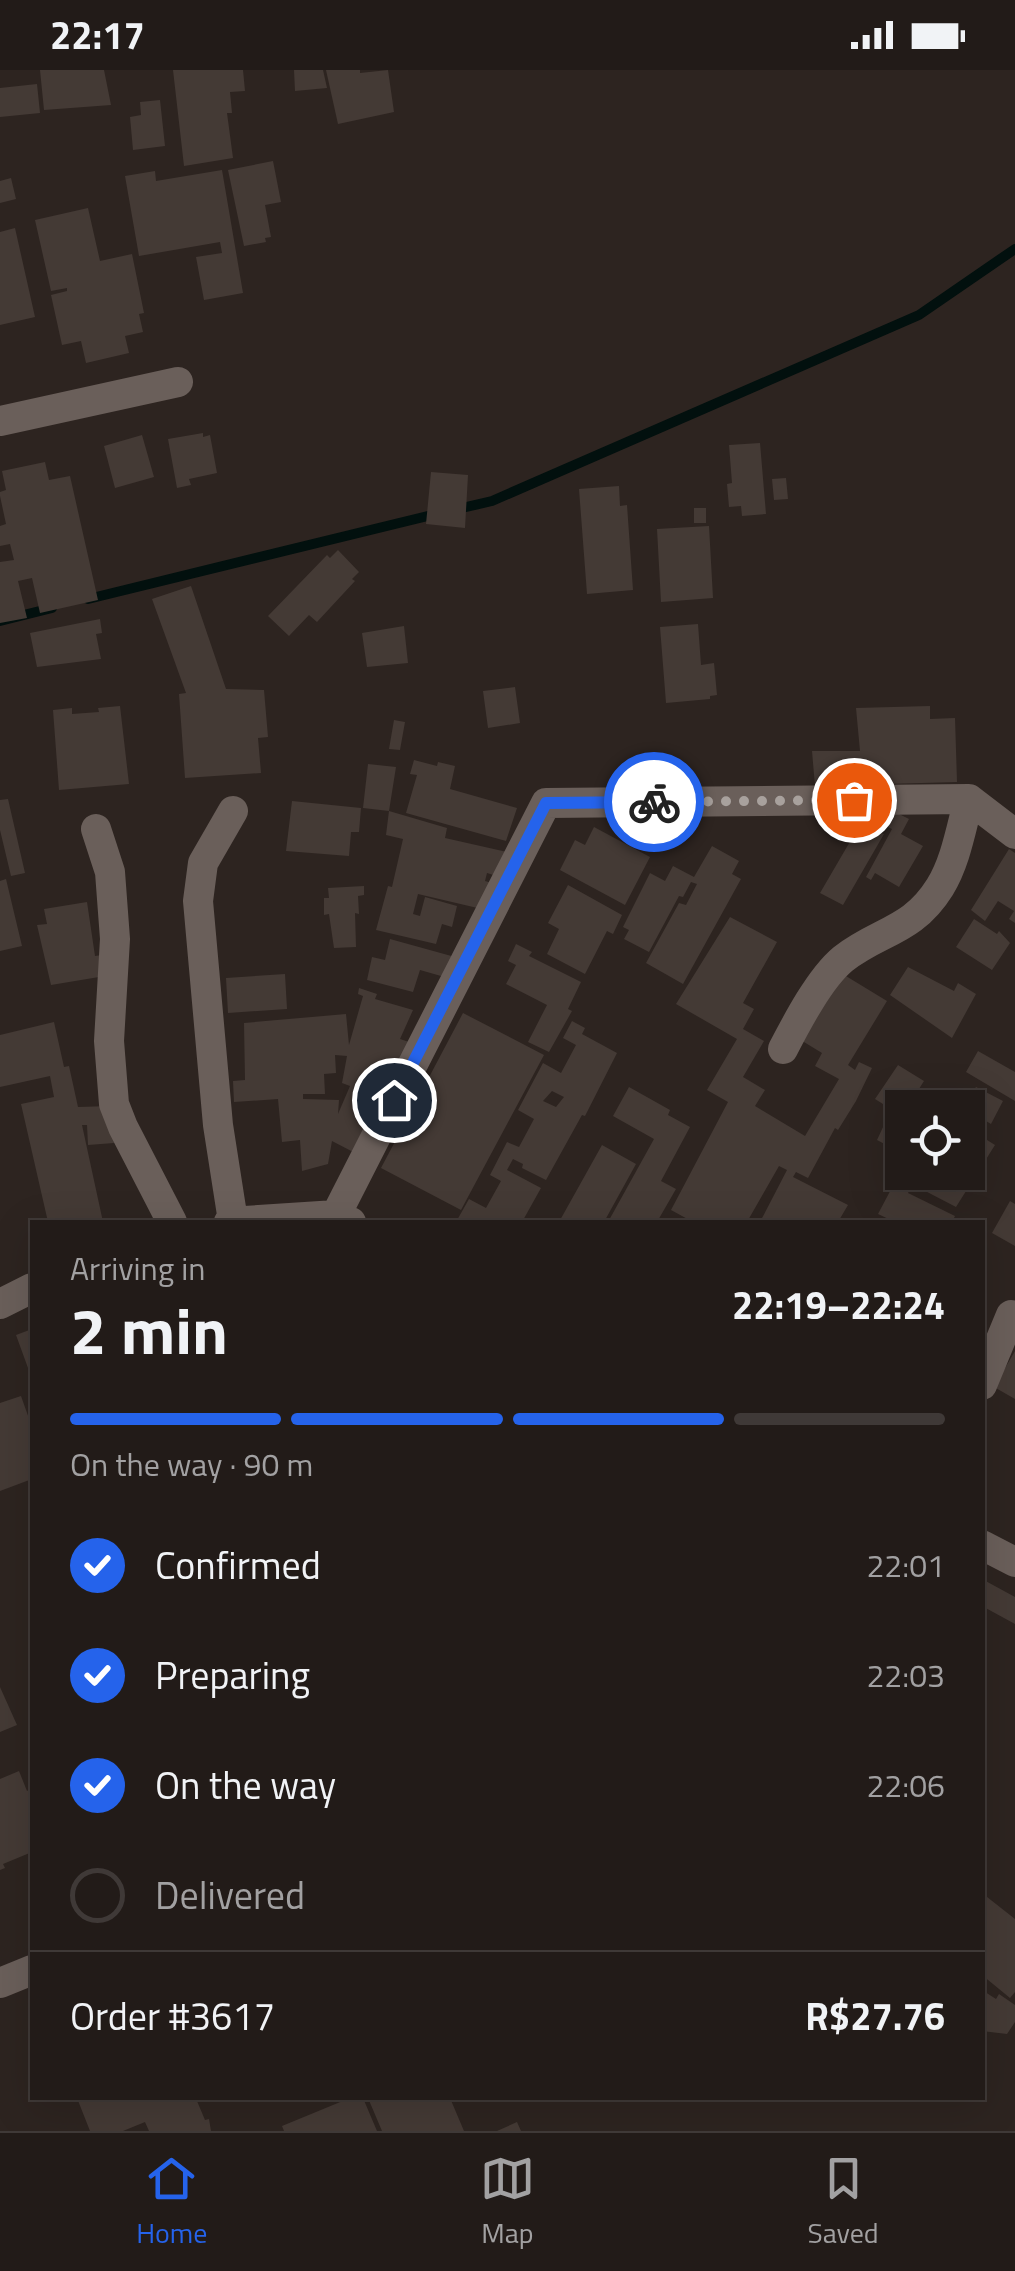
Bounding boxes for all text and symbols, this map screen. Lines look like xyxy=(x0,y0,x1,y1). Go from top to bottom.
text: 22:17 xyxy=(50,6,145,64)
courier xyxy=(604,752,704,852)
pin xyxy=(812,758,897,843)
icon: bag xyxy=(827,773,882,828)
icon: bike xyxy=(627,775,682,830)
pin xyxy=(352,1058,437,1143)
icon: home xyxy=(367,1073,422,1128)
map controls xyxy=(885,1090,985,1190)
button: locate xyxy=(885,1090,985,1190)
text: Arriving in xyxy=(70,1244,206,1292)
text: 22:19–22:24 xyxy=(732,1276,945,1334)
text: 2 min xyxy=(70,1280,228,1379)
text: On the way · 90 m xyxy=(70,1440,313,1488)
text: Confirmed xyxy=(155,1536,321,1594)
icon: check xyxy=(70,1538,125,1593)
text: 22:01 xyxy=(866,1541,945,1589)
text: Preparing xyxy=(155,1646,310,1704)
icon: check xyxy=(70,1648,125,1703)
text: 22:03 xyxy=(866,1651,945,1699)
text: On the way xyxy=(155,1756,336,1814)
icon: check xyxy=(70,1758,125,1813)
text: 22:06 xyxy=(866,1761,945,1809)
text: Delivered xyxy=(155,1866,305,1924)
text: Order #3617 xyxy=(70,1987,275,2045)
text: R$27.76 xyxy=(805,1987,945,2045)
tab: Home xyxy=(136,2151,207,2254)
tab: Map xyxy=(480,2151,535,2254)
tab: Saved xyxy=(807,2151,879,2254)

